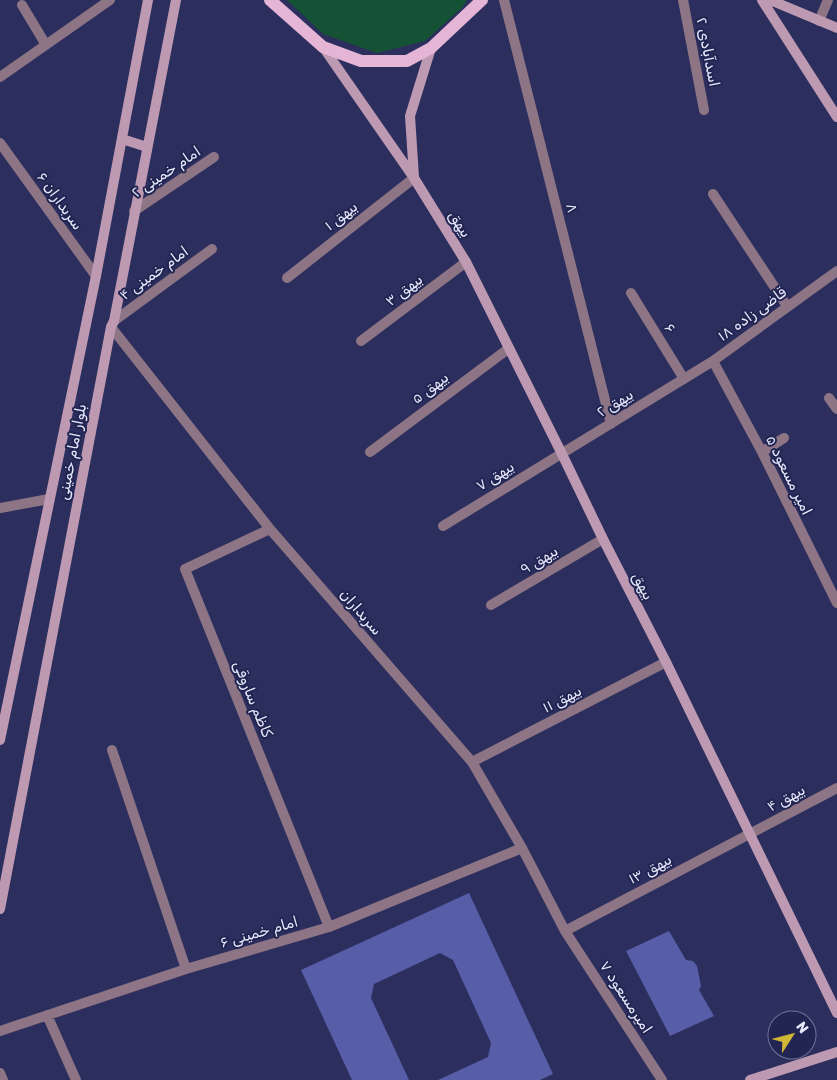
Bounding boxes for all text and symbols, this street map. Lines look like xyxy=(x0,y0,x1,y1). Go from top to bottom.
street label: اسدآبادی ۲ xyxy=(692,16,724,88)
street label: امام خمینی ۲ xyxy=(128,142,205,203)
street label: سربداران ۶ xyxy=(33,169,87,233)
street label: بیهق ۱ xyxy=(321,198,361,234)
street label: ۸ xyxy=(562,201,582,215)
street label: بیهق xyxy=(445,207,475,241)
street label: امام خمینی ۴ xyxy=(116,242,192,305)
street label: بیهق ۳ xyxy=(382,270,426,310)
street label: قاضی زاده ۱۸ xyxy=(714,283,790,345)
street label: ۶ xyxy=(660,320,680,336)
street label: بیهق ۵ xyxy=(408,368,452,408)
street label: بیهق ۲ xyxy=(593,385,637,421)
street label: بلوار امام خمینی xyxy=(54,402,91,502)
street label: امیر مسعود ۵ xyxy=(762,432,816,518)
street label: بیهق ۷ xyxy=(473,457,517,495)
street label: بیهق ۹ xyxy=(517,542,561,578)
street label: بیهق xyxy=(628,569,658,603)
street label: سربداران xyxy=(336,585,386,639)
street label: کاظم ساروقی xyxy=(228,658,277,741)
street label: بیهق ۱۱ xyxy=(539,682,585,716)
street label: بیهق ۴ xyxy=(764,780,808,816)
street label: بیهق ۱۳ xyxy=(625,850,675,888)
street label: امام خمینی ۶ xyxy=(218,912,300,953)
street label: امیرمسعود ۷ xyxy=(596,957,656,1037)
north arrow xyxy=(767,1010,817,1060)
text: N xyxy=(792,1019,812,1037)

